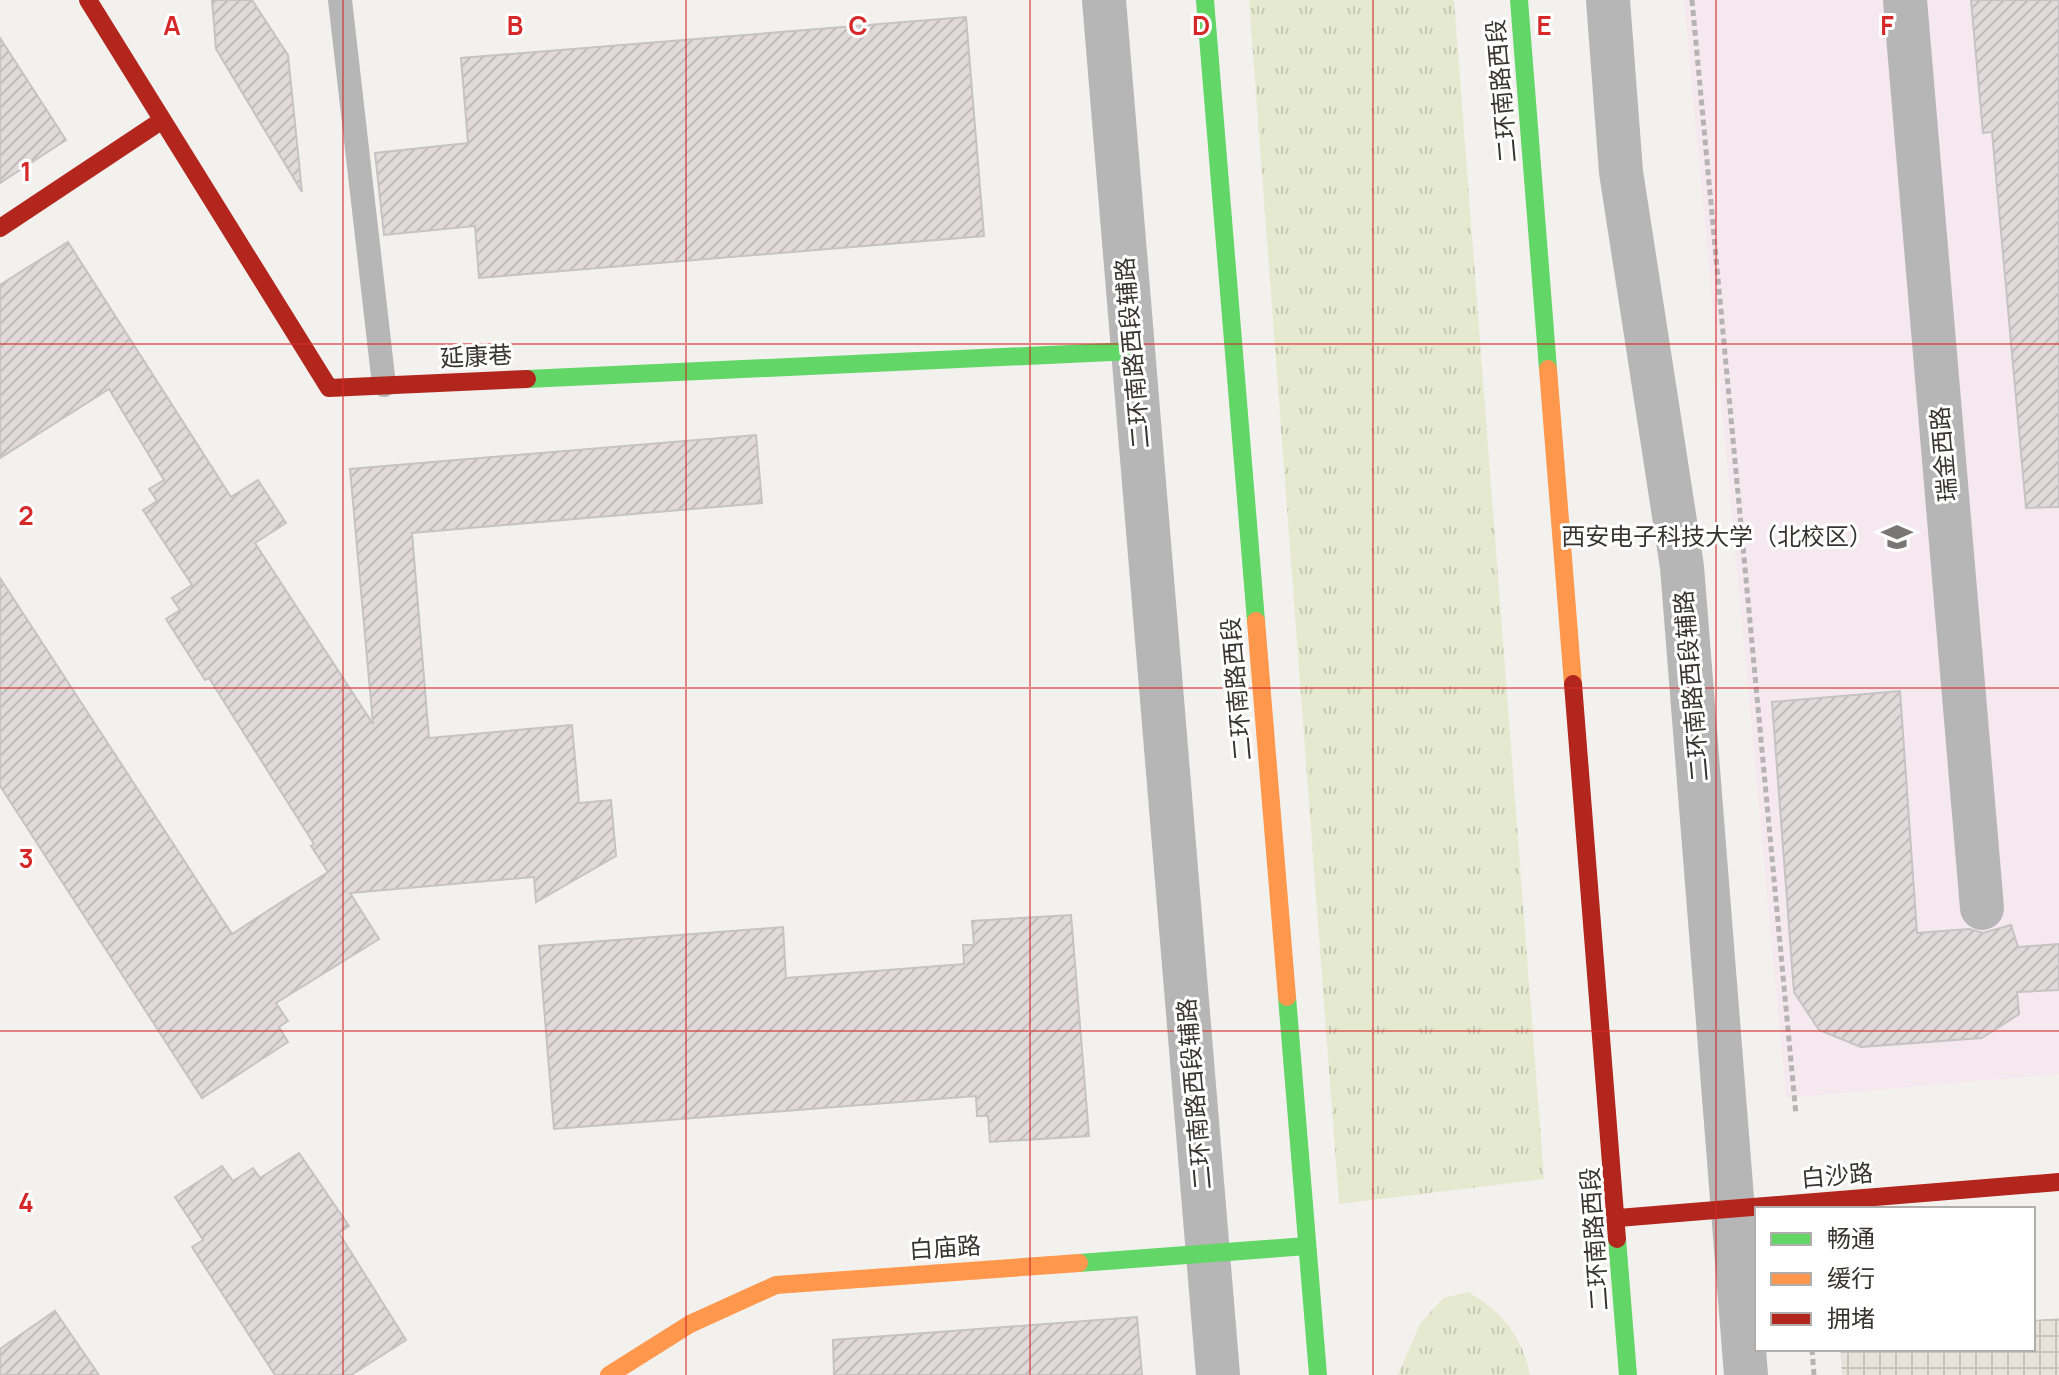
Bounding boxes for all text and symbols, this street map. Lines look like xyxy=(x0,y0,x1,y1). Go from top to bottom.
text: A xyxy=(163,7,181,43)
text: B xyxy=(507,7,523,43)
text: C xyxy=(848,7,868,43)
text: D xyxy=(1192,7,1210,43)
text: E xyxy=(1536,7,1552,43)
text: F xyxy=(1880,7,1894,43)
street label: 二环南路西段 xyxy=(1478,18,1523,164)
text: 1 xyxy=(20,153,32,189)
street label: 二环南路西段辅路 xyxy=(1107,256,1156,450)
street label: 延康巷 xyxy=(439,337,513,374)
street label: 瑞金西路 xyxy=(1922,405,1963,503)
text: 2 xyxy=(18,497,34,533)
place label: 西安电子科技大学（北校区） xyxy=(1561,519,1873,552)
school or university icon: 西安电子科技大学（北校区） xyxy=(1880,520,1914,554)
street label: 二环南路西段辅路 xyxy=(1666,589,1715,783)
street label: 二环南路西段 xyxy=(1213,616,1258,762)
text: 3 xyxy=(18,840,34,876)
street label: 二环南路西段辅路 xyxy=(1169,997,1218,1191)
street label: 白沙路 xyxy=(1800,1155,1874,1194)
street label: 二环南路西段 xyxy=(1572,1166,1615,1312)
text: 4 xyxy=(18,1184,34,1220)
legend xyxy=(1755,1207,2035,1351)
text: 畅通 xyxy=(1827,1221,1875,1254)
street label: 白庙路 xyxy=(908,1228,982,1265)
text: 缓行 xyxy=(1827,1261,1875,1294)
text: 拥堵 xyxy=(1827,1301,1875,1334)

